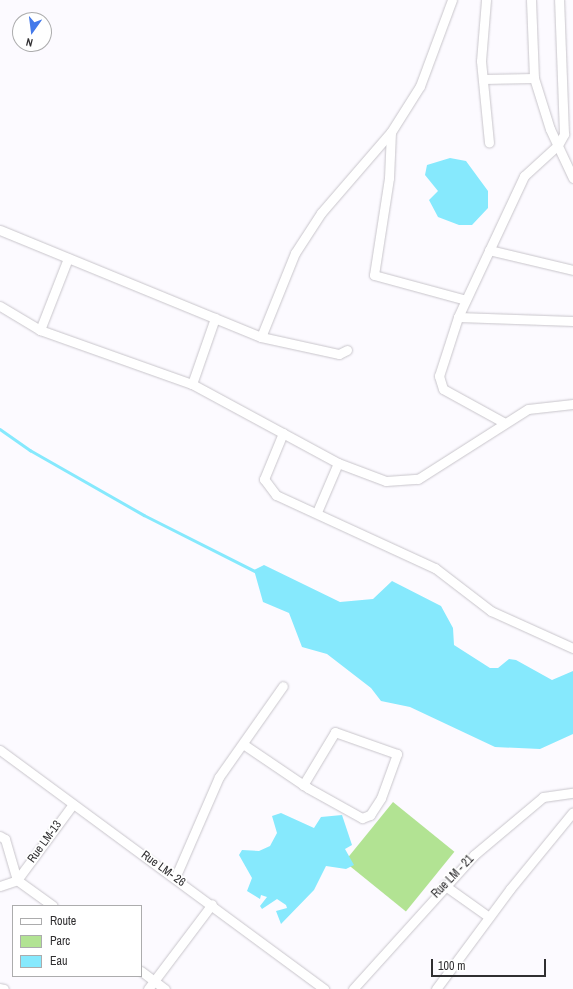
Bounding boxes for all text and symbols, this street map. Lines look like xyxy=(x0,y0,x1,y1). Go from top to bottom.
north arrow xyxy=(12,12,52,52)
text: N xyxy=(24,35,34,50)
street label: Rue LM-13 xyxy=(25,818,65,866)
street label: Rue LM- 26 xyxy=(138,848,188,890)
street label: Rue LM - 21 xyxy=(429,853,477,901)
legend xyxy=(12,905,142,977)
text: Route xyxy=(50,913,76,929)
text: Parc xyxy=(50,933,70,949)
scale bar xyxy=(433,951,548,977)
text: Eau xyxy=(50,953,68,969)
text: 100 m xyxy=(438,958,465,974)

